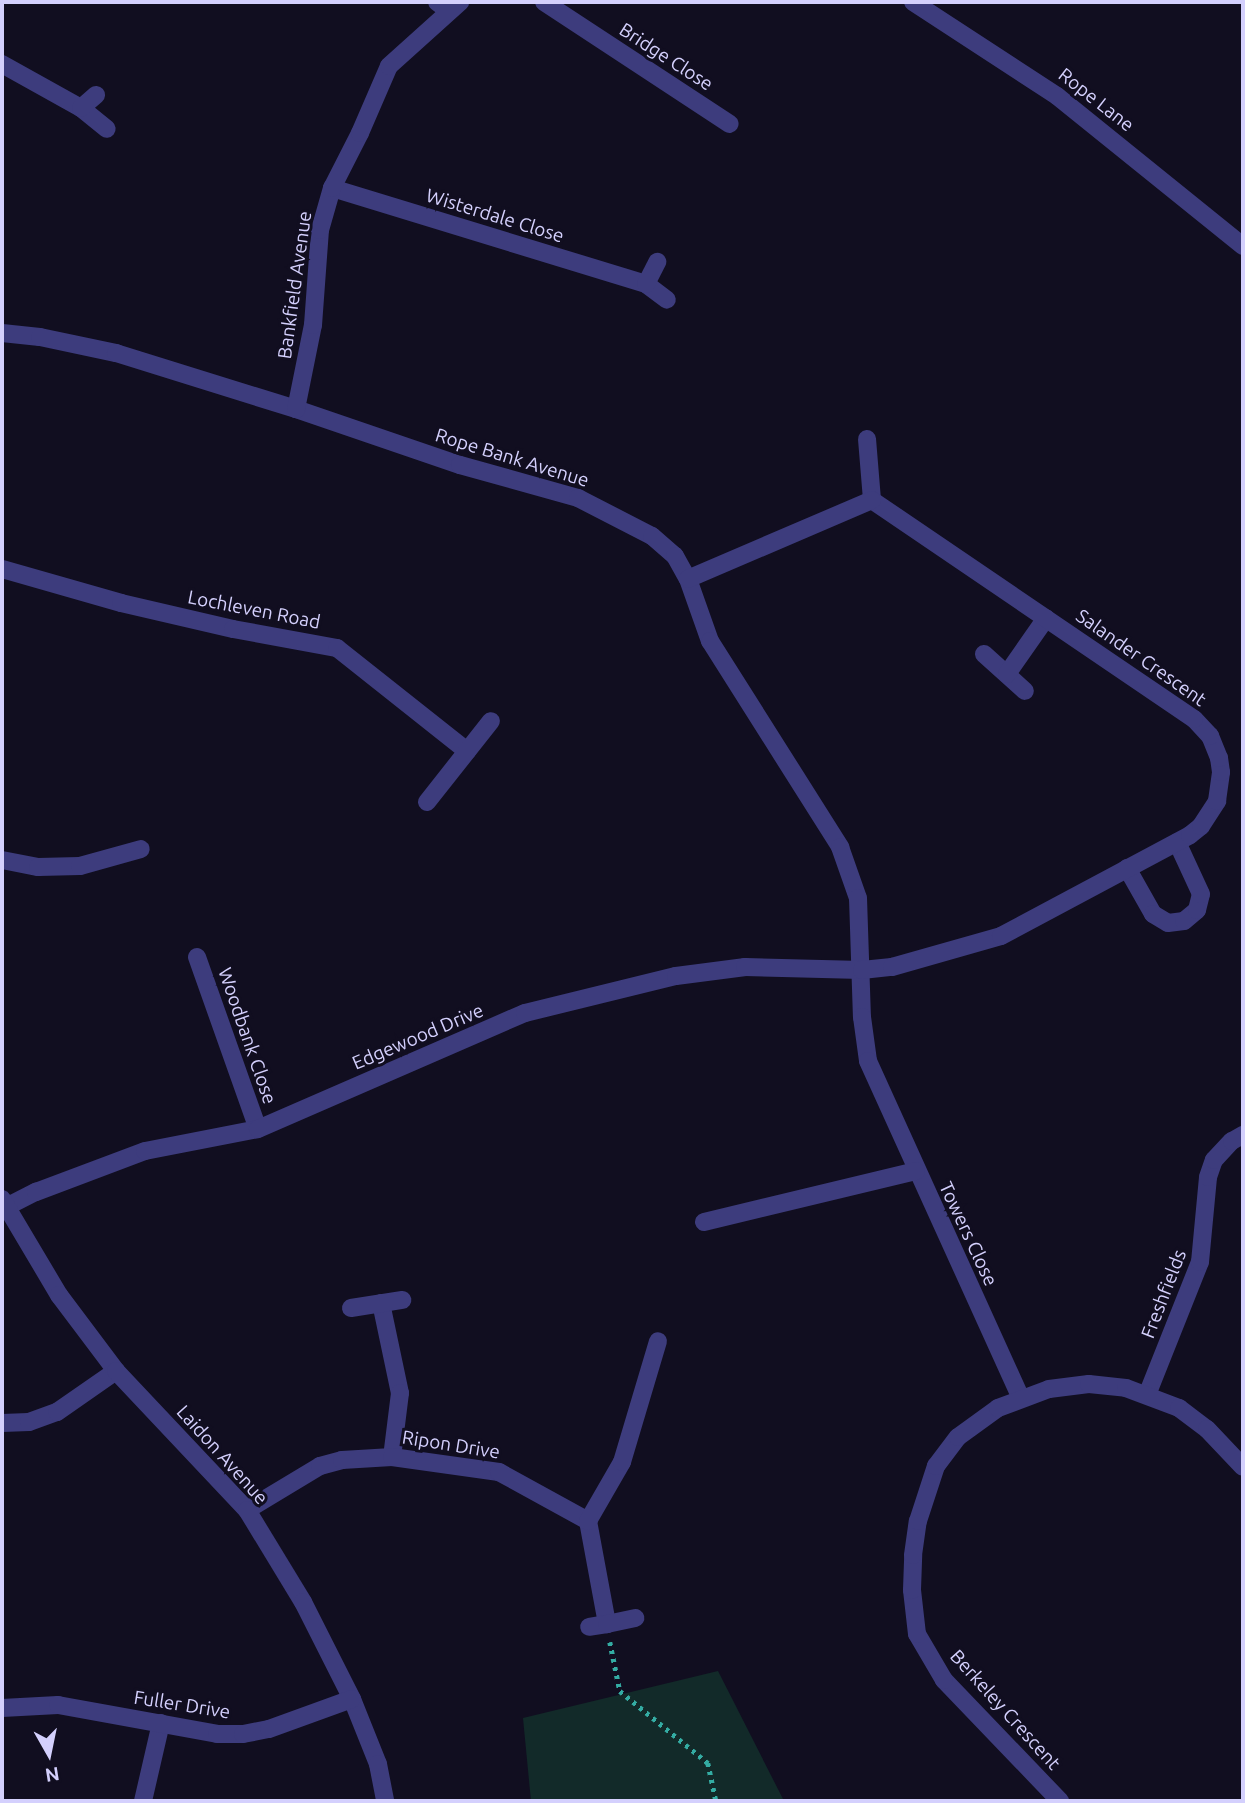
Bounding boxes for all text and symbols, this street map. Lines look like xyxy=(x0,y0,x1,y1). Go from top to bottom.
street label: Bridge Close xyxy=(615,18,717,96)
street label: Rope Lane xyxy=(1054,63,1138,137)
street label: Wisterdale Close xyxy=(423,184,567,248)
street label: Bankfield Avenue xyxy=(273,210,317,360)
street label: Rope Bank Avenue xyxy=(432,424,592,492)
street label: Lochleven Road xyxy=(186,586,322,634)
street label: Salander Crescent xyxy=(1072,605,1210,711)
street label: Woodbank Close xyxy=(213,965,281,1107)
street label: Edgewood Drive xyxy=(349,999,487,1075)
street label: Towers Close xyxy=(934,1178,1002,1290)
street label: Freshfields xyxy=(1137,1246,1191,1342)
street label: Laidon Avenue xyxy=(172,1401,272,1509)
street label: Ripon Drive xyxy=(400,1426,502,1464)
street label: Berkeley Crescent xyxy=(945,1645,1065,1775)
street label: Fuller Drive xyxy=(132,1686,232,1724)
north arrow xyxy=(14,1719,84,1789)
text: N xyxy=(44,1763,61,1787)

